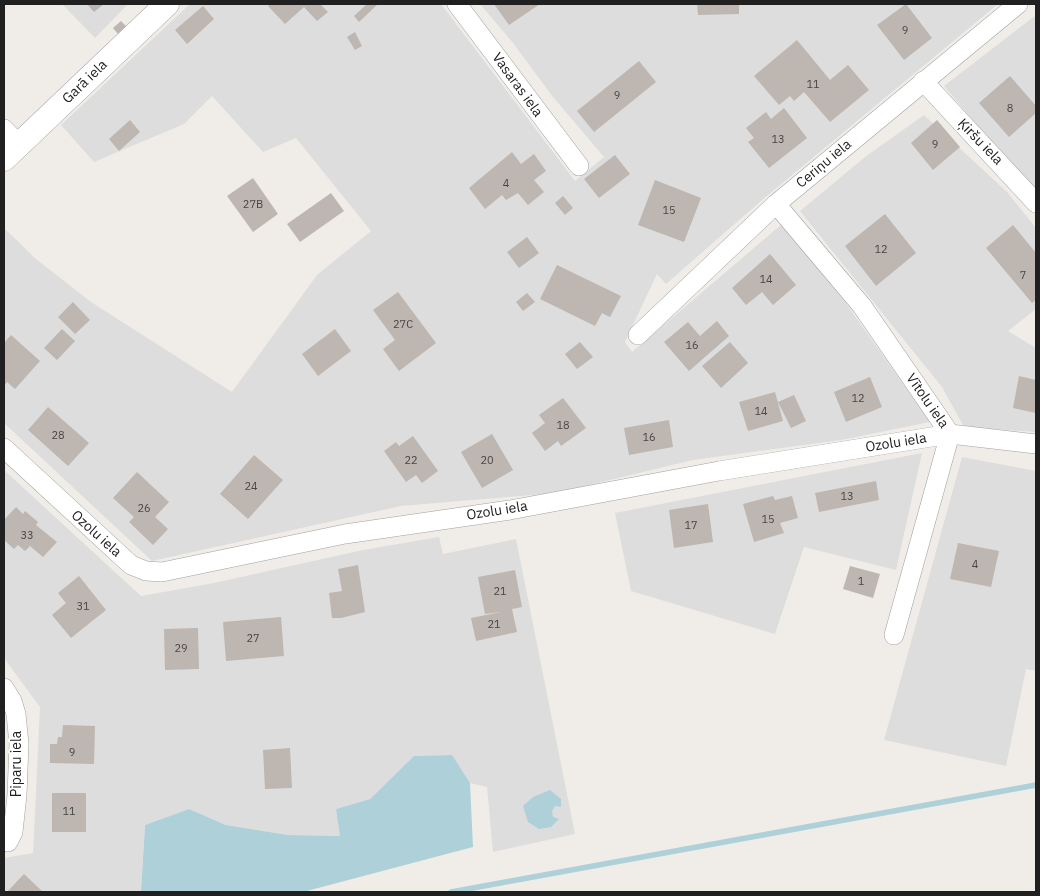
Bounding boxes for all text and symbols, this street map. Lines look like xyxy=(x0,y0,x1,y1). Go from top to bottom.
house number: 9 xyxy=(902,24,908,38)
street label: Vasaras iela xyxy=(488,50,546,120)
street label: Garā iela xyxy=(59,57,111,107)
house number: 11 xyxy=(806,78,820,92)
house number: 9 xyxy=(614,89,620,103)
house number: 8 xyxy=(1007,102,1013,116)
street label: Ķiršu iela xyxy=(954,115,1006,169)
house number: 13 xyxy=(771,133,785,147)
street label: Ceriņu iela xyxy=(793,136,855,192)
house number: 9 xyxy=(932,138,938,152)
house number: 4 xyxy=(503,177,509,191)
house number: 27B xyxy=(243,198,263,212)
house number: 15 xyxy=(662,204,676,218)
house number: 12 xyxy=(874,243,888,257)
house number: 7 xyxy=(1020,269,1026,283)
house number: 14 xyxy=(759,273,773,287)
house number: 27C xyxy=(393,318,413,332)
house number: 16 xyxy=(685,339,699,353)
street label: Vītolu iela xyxy=(902,370,952,432)
house number: 12 xyxy=(851,392,865,406)
house number: 14 xyxy=(754,405,768,419)
house number: 18 xyxy=(556,419,570,433)
house number: 28 xyxy=(51,429,65,443)
street label: Ozolu iela xyxy=(864,430,928,456)
house number: 16 xyxy=(642,431,656,445)
house number: 22 xyxy=(404,454,418,468)
house number: 20 xyxy=(480,454,494,468)
house number: 24 xyxy=(244,480,258,494)
house number: 13 xyxy=(840,490,854,504)
street label: Ozolu iela xyxy=(465,498,529,524)
house number: 26 xyxy=(137,502,151,516)
street label: Ozolu iela xyxy=(67,507,125,561)
house number: 15 xyxy=(761,513,775,527)
house number: 17 xyxy=(684,519,698,533)
house number: 33 xyxy=(20,529,34,543)
house number: 4 xyxy=(972,558,978,572)
house number: 1 xyxy=(858,575,864,589)
house number: 21 xyxy=(493,585,507,599)
house number: 31 xyxy=(76,600,90,614)
house number: 21 xyxy=(487,618,501,632)
house number: 27 xyxy=(246,632,260,646)
house number: 29 xyxy=(174,642,188,656)
street label: Piparu iela xyxy=(9,731,25,797)
house number: 9 xyxy=(69,746,75,760)
house number: 11 xyxy=(62,805,76,819)

